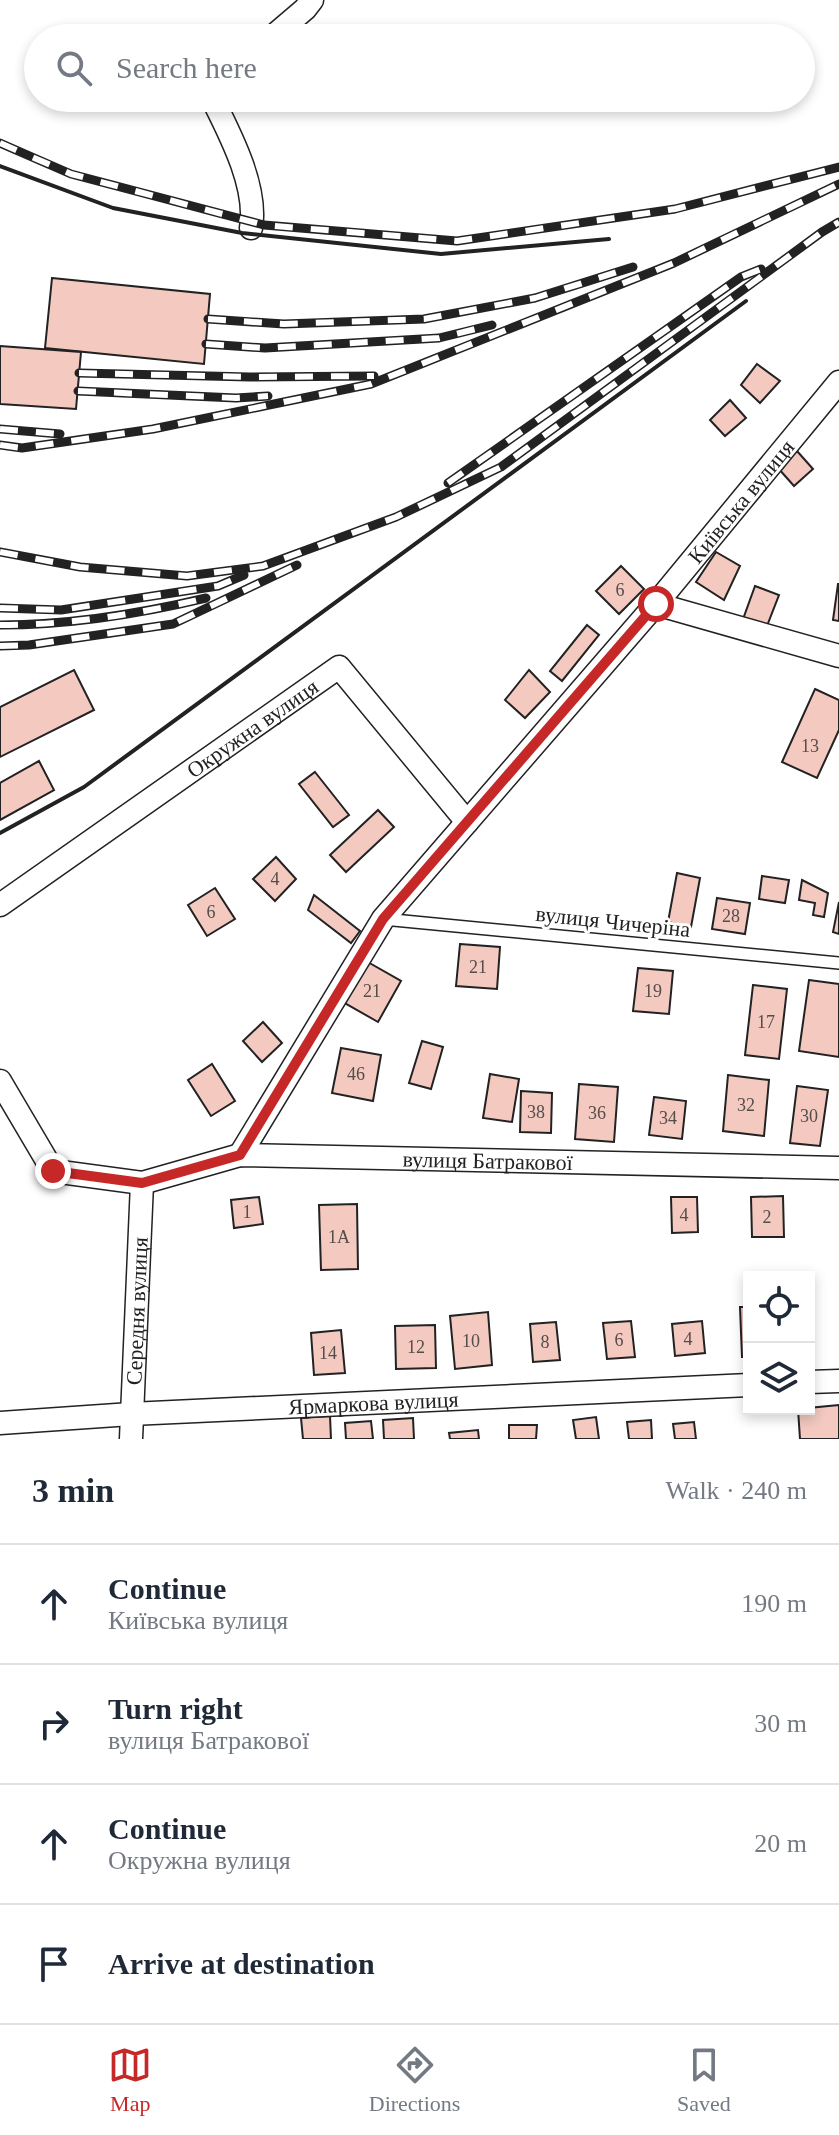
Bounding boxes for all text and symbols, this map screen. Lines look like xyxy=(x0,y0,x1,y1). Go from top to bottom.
search box xyxy=(24,24,815,112)
icon: search xyxy=(52,46,96,90)
text: Search here xyxy=(116,51,257,84)
street label: Київська вулиця xyxy=(683,435,799,568)
house number: 6 xyxy=(616,580,625,600)
route start xyxy=(638,586,674,622)
street label: Окружна вулиця xyxy=(182,674,323,783)
house number: 13 xyxy=(801,736,819,756)
house number: 4 xyxy=(271,869,280,889)
street label: вулиця Чичеріна xyxy=(534,901,692,942)
house number: 6 xyxy=(207,902,216,922)
house number: 28 xyxy=(722,906,740,926)
house number: 21 xyxy=(469,957,487,977)
house number: 21 xyxy=(363,981,381,1001)
house number: 19 xyxy=(644,981,662,1001)
house number: 17 xyxy=(757,1012,775,1032)
house number: 46 xyxy=(347,1064,365,1084)
house number: 32 xyxy=(737,1095,755,1115)
house number: 38 xyxy=(527,1102,545,1122)
house number: 36 xyxy=(588,1103,606,1123)
house number: 30 xyxy=(800,1106,818,1126)
house number: 34 xyxy=(659,1108,677,1128)
street label: вулиця Батракової xyxy=(402,1147,574,1175)
route end xyxy=(35,1153,71,1189)
house number: 1 xyxy=(243,1202,252,1222)
house number: 4 xyxy=(680,1205,689,1225)
house number: 2 xyxy=(763,1207,772,1227)
house number: 1А xyxy=(328,1227,350,1247)
street label: Середня вулиця xyxy=(121,1237,153,1386)
map controls xyxy=(743,1271,815,1415)
button: locate xyxy=(743,1271,815,1343)
house number: 4 xyxy=(684,1329,693,1349)
house number: 6 xyxy=(615,1330,624,1350)
house number: 10 xyxy=(462,1331,480,1351)
house number: 8 xyxy=(541,1332,550,1352)
house number: 12 xyxy=(407,1337,425,1357)
house number: 14 xyxy=(319,1343,337,1363)
button: layers xyxy=(743,1343,815,1415)
street label: Ярмаркова вулиця xyxy=(288,1387,459,1420)
text: 3 min xyxy=(32,1472,114,1509)
text: Walk · 240 m xyxy=(665,1476,807,1505)
text: Continue xyxy=(108,1572,226,1605)
icon: ahead xyxy=(32,1582,76,1626)
text: 190 m xyxy=(741,1589,807,1618)
text: Київська вулиця xyxy=(108,1606,288,1635)
text: Turn right xyxy=(108,1692,243,1725)
icon: right xyxy=(32,1702,76,1746)
text: 30 m xyxy=(754,1709,807,1738)
text: вулиця Батракової xyxy=(108,1726,309,1755)
text: Continue xyxy=(108,1812,226,1845)
icon: ahead xyxy=(32,1822,76,1866)
text: 20 m xyxy=(754,1829,807,1858)
text: Окружна вулиця xyxy=(108,1846,291,1875)
icon: arrive xyxy=(32,1942,76,1986)
text: Arrive at destination xyxy=(108,1947,375,1980)
tab: Map xyxy=(108,2043,152,2117)
tab: Directions xyxy=(369,2043,460,2117)
tab: Saved xyxy=(677,2043,731,2117)

